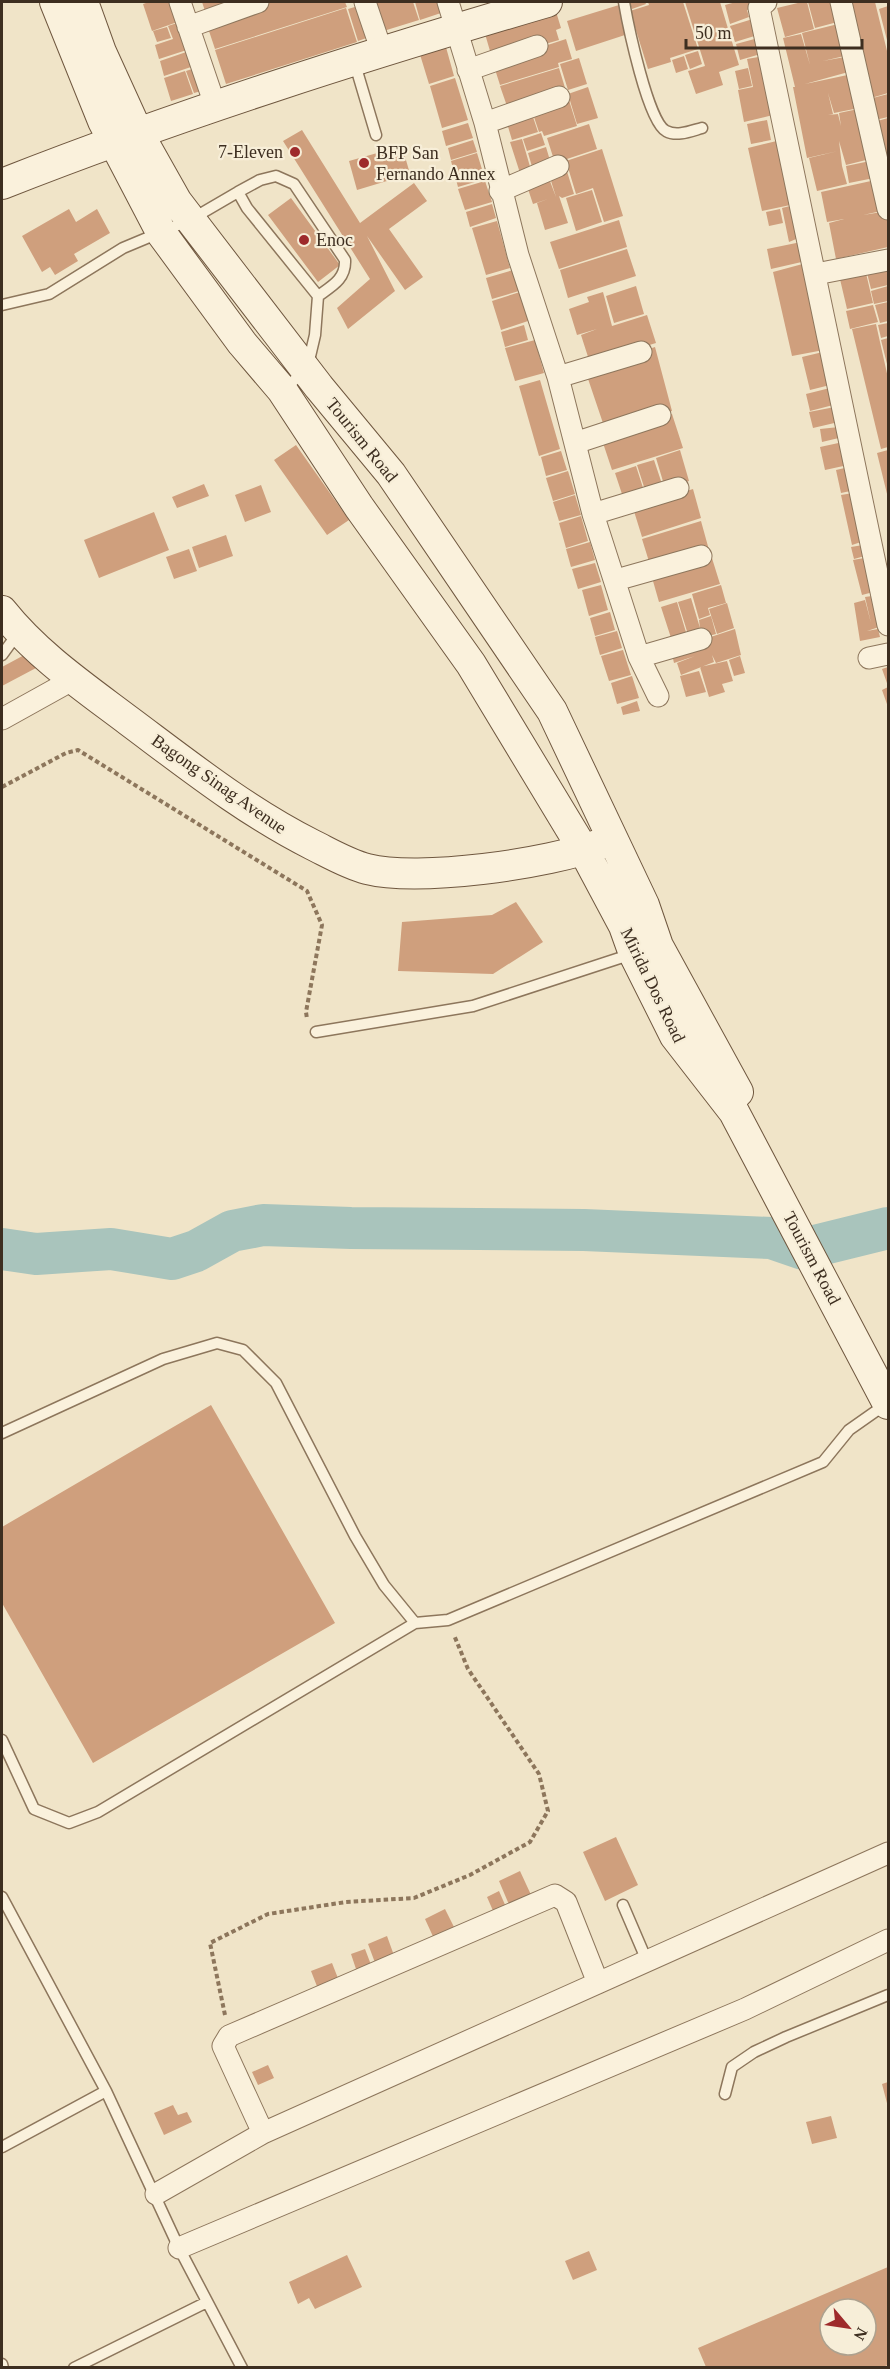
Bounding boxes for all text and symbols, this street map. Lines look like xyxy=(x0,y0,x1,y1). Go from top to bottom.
scale bar xyxy=(686,12,862,50)
text: 50 m xyxy=(695,23,732,43)
place label: 7-Eleven xyxy=(218,142,283,162)
place label: BFP San Fernando Annex xyxy=(376,143,495,184)
marker: 7-Eleven xyxy=(288,145,302,159)
marker: BFP San Fernando Annex xyxy=(357,156,371,170)
place label: Enoc xyxy=(316,230,353,250)
marker: Enoc xyxy=(297,233,311,247)
street label: Tourism Road xyxy=(322,394,402,486)
street label: Bagong Sinag Avenue xyxy=(148,730,290,838)
street label: Mirida Dos Road xyxy=(617,924,689,1046)
street label: Tourism Road xyxy=(779,1208,845,1308)
north arrow xyxy=(818,2297,878,2357)
text: N xyxy=(850,2325,871,2344)

